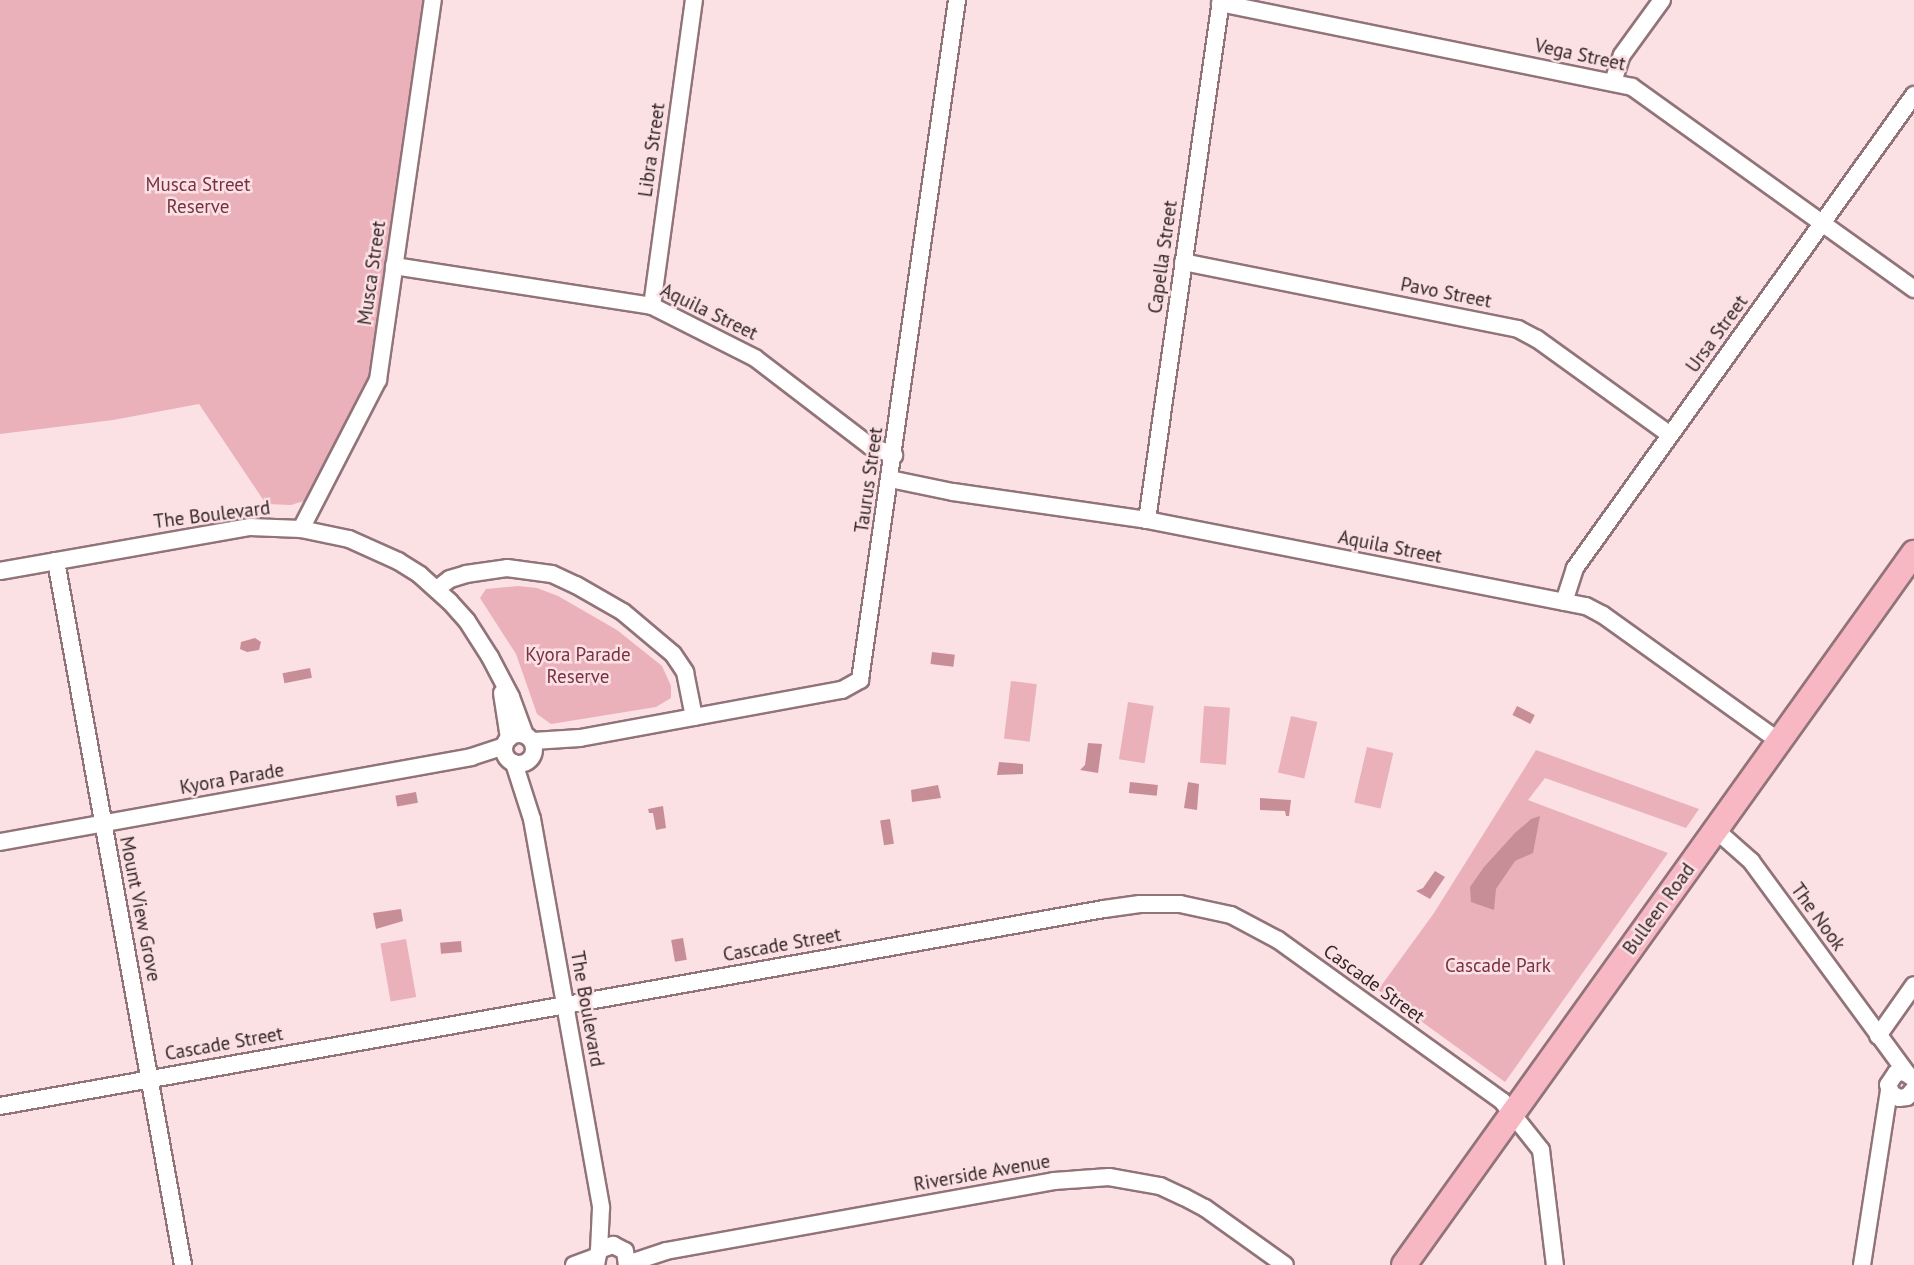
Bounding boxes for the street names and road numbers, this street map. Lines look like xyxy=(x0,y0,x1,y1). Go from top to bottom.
street label: Vega Street xyxy=(1532,34,1628,76)
street label: Libra Street xyxy=(634,102,670,198)
street label: Capella Street xyxy=(1144,199,1182,315)
street label: Musca Street xyxy=(353,219,391,327)
street label: Pavo Street xyxy=(1399,273,1493,313)
street label: Aquila Street xyxy=(657,279,761,345)
street label: Ursa Street xyxy=(1681,291,1753,377)
street label: Taurus Street xyxy=(850,426,888,534)
street label: The Boulevard xyxy=(152,497,272,533)
street label: Aquila Street xyxy=(1336,526,1444,568)
street label: Kyora Parade xyxy=(178,759,286,799)
street label: Mount View Grove xyxy=(115,834,165,984)
street label: Bulleen Road xyxy=(1618,859,1700,959)
street label: The Nook xyxy=(1786,879,1850,955)
street label: Cascade Street xyxy=(721,923,843,967)
street label: Cascade Street xyxy=(1319,940,1429,1028)
street label: The Boulevard xyxy=(566,949,608,1069)
street label: Cascade Street xyxy=(163,1022,285,1066)
street label: Riverside Avenue xyxy=(912,1150,1052,1196)

